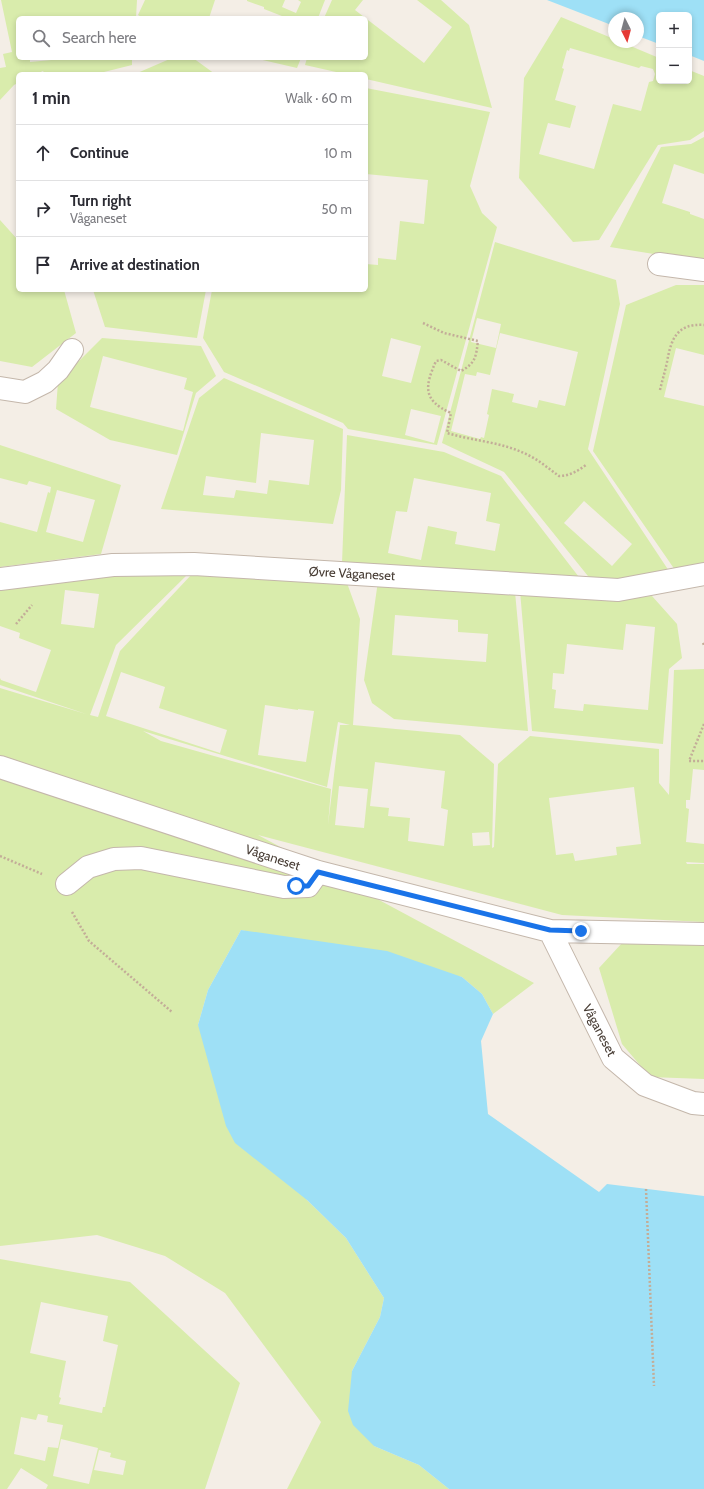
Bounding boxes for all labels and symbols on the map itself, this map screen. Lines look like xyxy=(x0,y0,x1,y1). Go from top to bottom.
north arrow xyxy=(608,12,644,48)
street label: Øvre Våganeset xyxy=(308,563,396,583)
street label: Våganeset xyxy=(244,841,303,874)
route start xyxy=(287,877,305,895)
route end xyxy=(572,922,590,940)
street label: Våganeset xyxy=(580,1001,621,1059)

